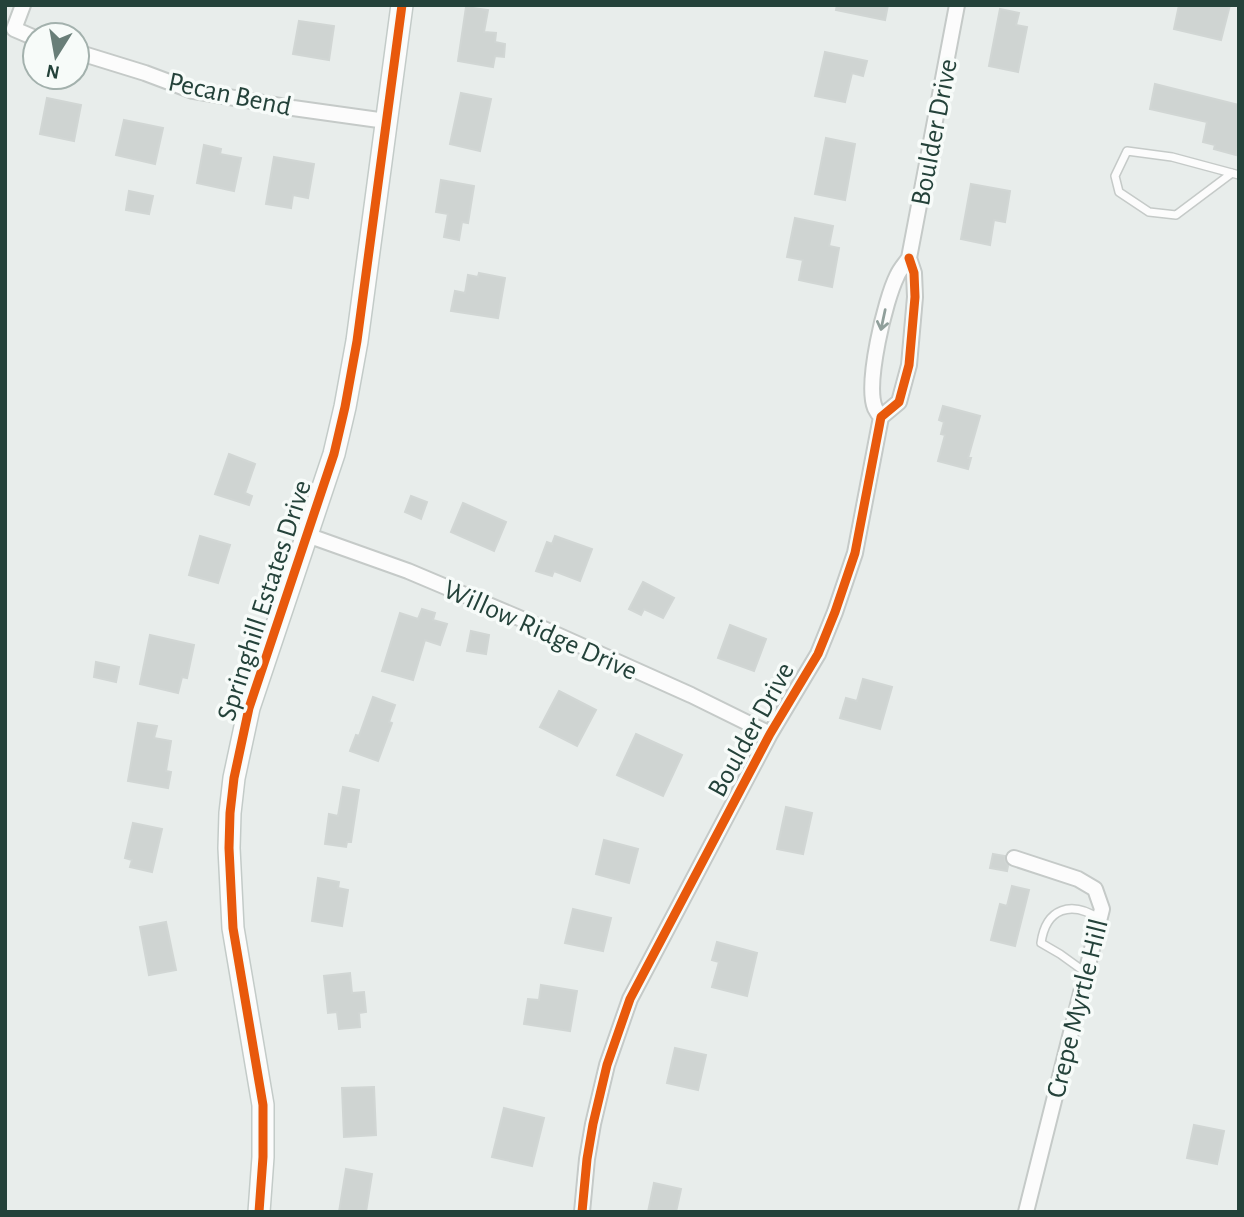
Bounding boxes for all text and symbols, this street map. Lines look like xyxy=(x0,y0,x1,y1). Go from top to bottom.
north arrow xyxy=(21,21,91,91)
street label: Boulder Drive xyxy=(907,57,963,208)
text: N xyxy=(45,61,61,82)
street label: Pecan Bend xyxy=(165,68,294,122)
one-way arrow xyxy=(876,308,889,331)
street label: Springhill Estates Drive xyxy=(213,477,317,724)
street label: Willow Ridge Drive xyxy=(439,576,641,686)
street label: Boulder Drive xyxy=(703,658,800,802)
street label: Crepe Myrtle Hill xyxy=(1042,916,1114,1101)

